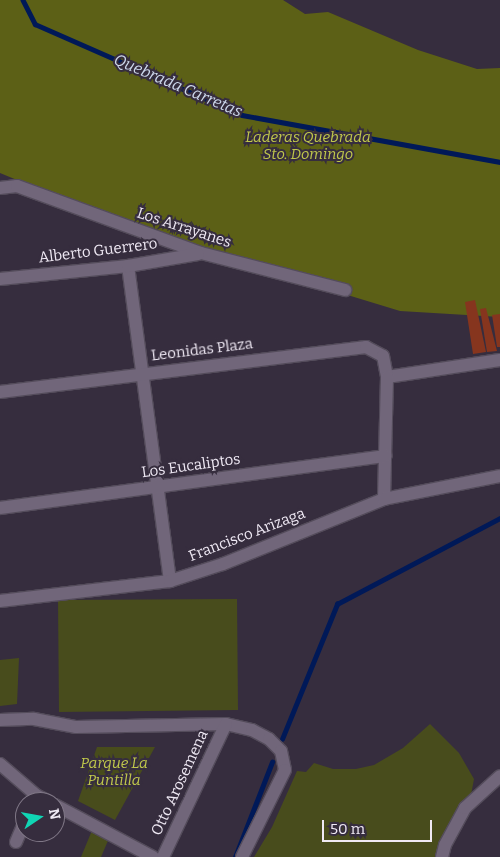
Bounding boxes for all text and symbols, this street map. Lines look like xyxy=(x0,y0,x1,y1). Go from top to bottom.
water label: Quebrada Carretas xyxy=(111,50,245,122)
park label: Laderas Quebrada Sto. Domingo xyxy=(245,128,371,163)
street label: Los Arrayanes xyxy=(134,204,234,252)
street label: Alberto Guerrero xyxy=(38,235,158,267)
street label: Leonidas Plaza xyxy=(150,335,254,365)
street label: Los Eucaliptos xyxy=(140,450,242,482)
street label: Francisco Arizaga xyxy=(186,505,308,565)
street label: Otto Arosemena xyxy=(148,727,212,839)
park label: Parque La Puntilla xyxy=(80,754,148,789)
north arrow xyxy=(15,792,65,842)
text: N xyxy=(45,807,64,821)
scale bar xyxy=(325,810,435,842)
text: 50 m xyxy=(330,820,365,838)

